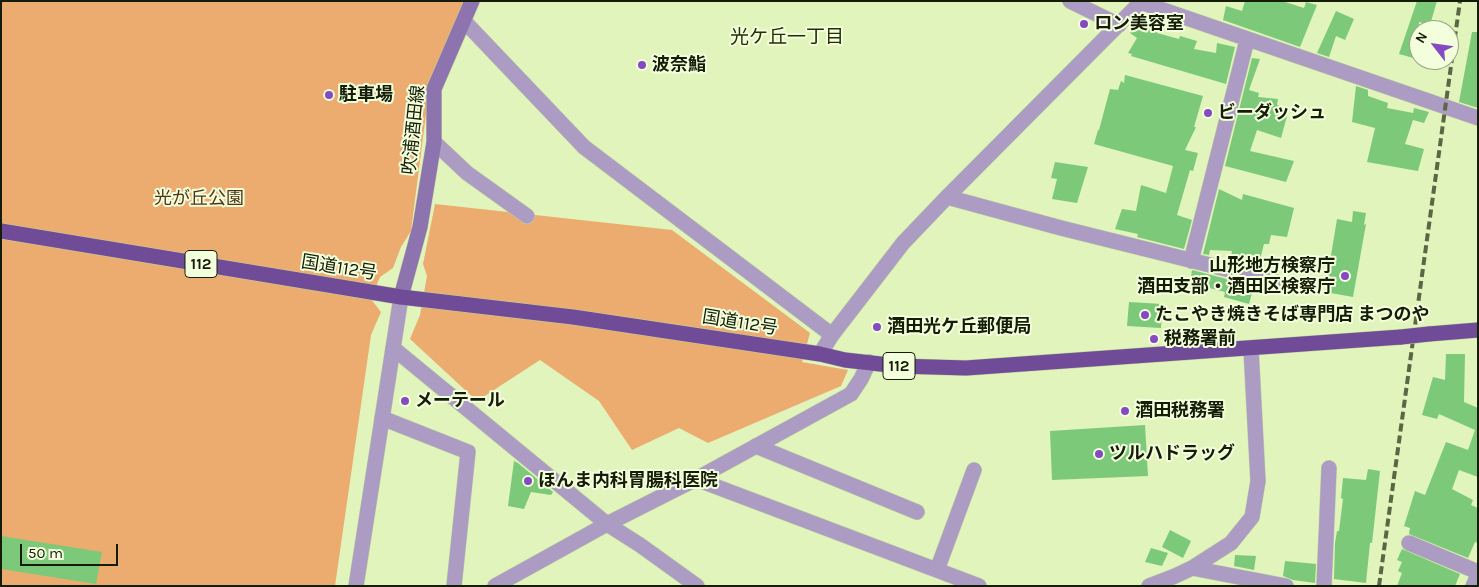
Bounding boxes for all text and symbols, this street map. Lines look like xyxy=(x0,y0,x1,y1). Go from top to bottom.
place label: ロン美容室 xyxy=(1094,13,1184,35)
marker: ロン美容室 xyxy=(1078,18,1090,30)
north arrow xyxy=(1409,20,1459,70)
district label: 光ケ丘一丁目 xyxy=(730,27,844,49)
text: N xyxy=(1412,29,1431,46)
place label: 波奈鮨 xyxy=(652,54,706,76)
marker: 波奈鮨 xyxy=(636,59,648,71)
place label: 駐車場 xyxy=(339,84,393,106)
street label: 吹浦酒田線 xyxy=(399,84,429,176)
marker: 駐車場 xyxy=(323,89,335,101)
place label: ビーダッシュ xyxy=(1218,102,1326,124)
marker: ビーダッシュ xyxy=(1202,107,1214,119)
park label: 光が丘公園 xyxy=(154,188,244,210)
road number: 112 xyxy=(185,250,217,278)
street label: 国道112号 xyxy=(300,251,378,285)
place label: 山形地方検察庁 酒田支部・酒田区検察庁 xyxy=(1137,255,1335,298)
marker: 山形地方検察庁 酒田支部・酒田区検察庁 xyxy=(1339,270,1351,282)
place label: たこやき焼きそば専門店 まつのや xyxy=(1155,304,1430,326)
street label: 国道112号 xyxy=(701,306,779,340)
marker: たこやき焼きそば専門店 まつのや xyxy=(1139,309,1151,321)
place label: 酒田光ケ丘郵便局 xyxy=(887,316,1031,338)
marker: 酒田光ケ丘郵便局 xyxy=(871,321,883,333)
place label: 税務署前 xyxy=(1164,328,1236,350)
marker: 税務署前 xyxy=(1148,333,1160,345)
road number: 112 xyxy=(883,352,915,380)
place label: メーテール xyxy=(415,390,505,412)
marker: メーテール xyxy=(399,395,411,407)
place label: 酒田税務署 xyxy=(1135,400,1225,422)
marker: 酒田税務署 xyxy=(1119,405,1131,417)
place label: ツルハドラッグ xyxy=(1109,443,1235,465)
marker: ツルハドラッグ xyxy=(1093,448,1105,460)
place label: ほんま内科胃腸科医院 xyxy=(538,470,718,492)
marker: ほんま内科胃腸科医院 xyxy=(522,475,534,487)
scale bar xyxy=(22,534,120,566)
text: 50 m xyxy=(28,544,63,562)

